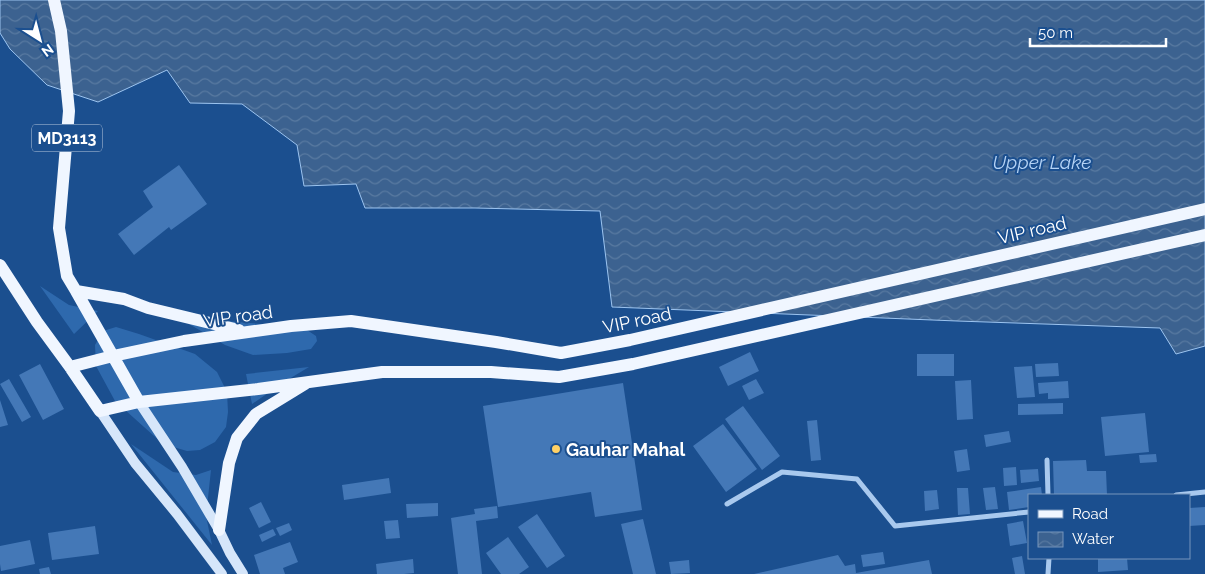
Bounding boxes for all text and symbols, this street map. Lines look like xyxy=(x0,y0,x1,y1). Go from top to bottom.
north arrow xyxy=(15,15,65,65)
scale bar xyxy=(1030,15,1166,47)
text: 50 m xyxy=(1038,24,1073,42)
text: N xyxy=(39,41,57,60)
road number: MD3113 xyxy=(32,125,102,152)
water label: Upper Lake xyxy=(993,151,1091,173)
street label: VIP road xyxy=(996,212,1068,248)
street label: VIP road xyxy=(202,301,274,331)
street label: VIP road xyxy=(601,302,673,338)
place label: Gauhar Mahal xyxy=(566,439,686,460)
marker: Gauhar Mahal xyxy=(550,443,562,455)
legend xyxy=(1028,494,1190,559)
text: Road xyxy=(1072,505,1108,523)
text: Water xyxy=(1072,530,1115,548)

